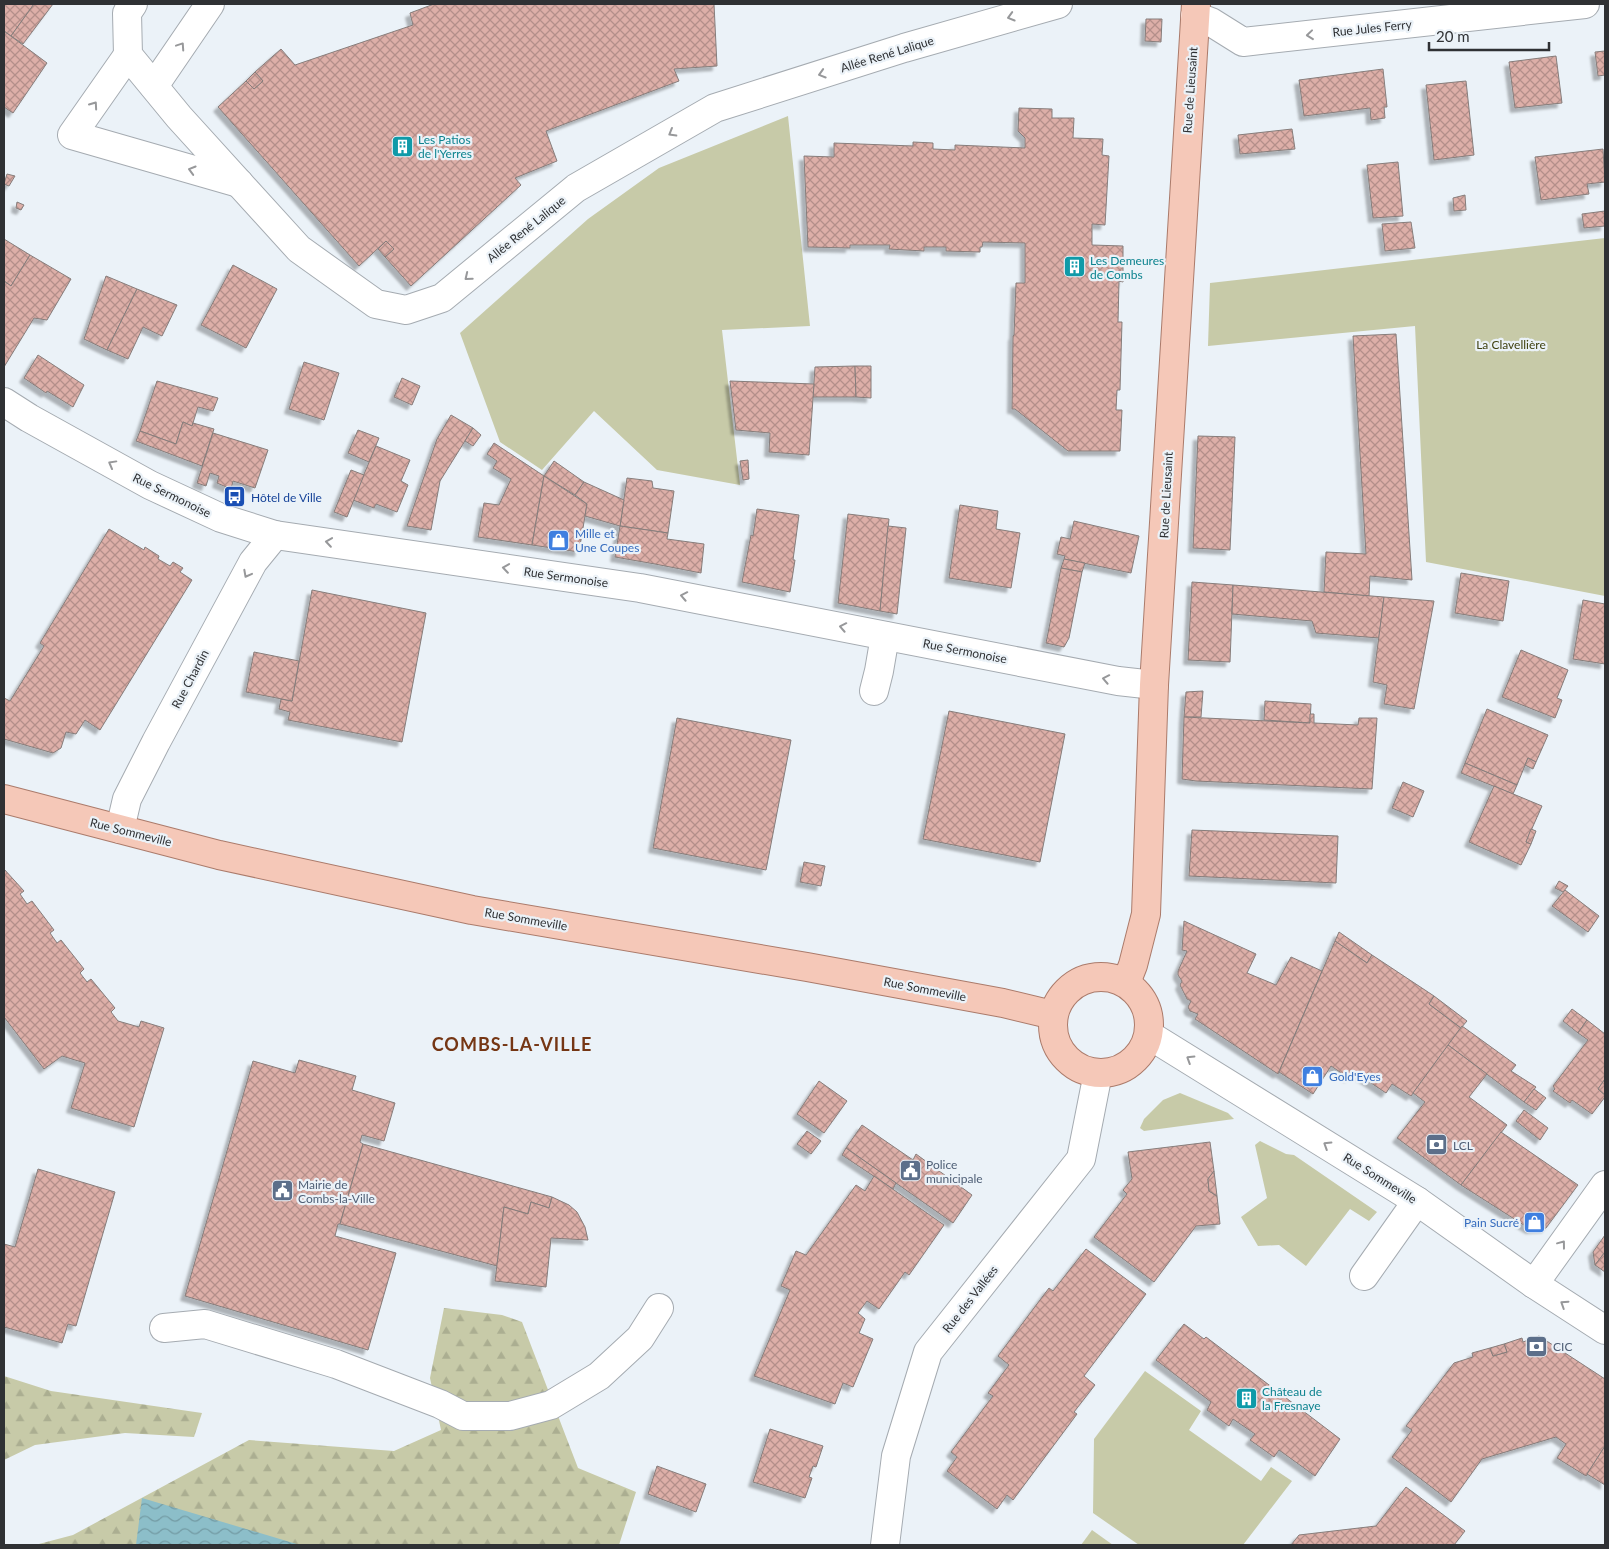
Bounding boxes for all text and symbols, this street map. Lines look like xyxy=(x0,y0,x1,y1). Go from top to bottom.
one-way arrow xyxy=(1008,12,1016,22)
street label: Rue Jules Ferry xyxy=(1332,16,1413,40)
scale bar xyxy=(1429,20,1549,52)
text: 20 m xyxy=(1436,27,1470,45)
one-way arrow xyxy=(1306,29,1314,40)
street label: Allée René Lalique xyxy=(839,33,935,75)
one-way arrow xyxy=(175,42,185,51)
street label: Rue de Lieusaint xyxy=(1180,46,1201,134)
one-way arrow xyxy=(819,68,827,78)
one-way arrow xyxy=(88,101,97,111)
one-way arrow xyxy=(668,127,677,137)
place label: Les Patios de l'Yerres xyxy=(418,132,472,161)
building icon: Les Patios de l'Yerres xyxy=(390,134,414,158)
one-way arrow xyxy=(189,165,197,175)
street label: Allée René Lalique xyxy=(484,193,568,265)
place label: Les Demeures de Combs xyxy=(1090,253,1164,282)
building icon: Les Demeures de Combs xyxy=(1062,255,1086,279)
one-way arrow xyxy=(465,271,474,279)
park label: La Clavellière xyxy=(1476,337,1546,352)
street label: Rue de Lieusaint xyxy=(1156,451,1176,539)
one-way arrow xyxy=(108,461,117,471)
street label: Rue Sermonoise xyxy=(130,470,214,520)
bus stop icon: Hôtel de Ville xyxy=(223,485,247,509)
place label: Hôtel de Ville xyxy=(251,490,322,505)
place label: Mille et Une Coupes xyxy=(575,526,639,555)
shop icon: Mille et Une Coupes xyxy=(547,528,571,552)
one-way arrow xyxy=(324,538,333,548)
one-way arrow xyxy=(502,563,510,574)
street label: Rue Sermonoise xyxy=(523,564,609,590)
one-way arrow xyxy=(243,569,253,578)
one-way arrow xyxy=(679,592,688,602)
one-way arrow xyxy=(839,623,848,633)
street label: Rue Sermonoise xyxy=(922,636,1008,666)
street label: Rue Chardin xyxy=(168,647,212,711)
one-way arrow xyxy=(1101,674,1110,684)
street label: Rue Sommeville xyxy=(89,815,173,849)
street label: Rue Sommeville xyxy=(483,904,569,934)
street label: Rue Sommeville xyxy=(883,974,967,1004)
district label: COMBS-LA-VILLE xyxy=(432,1033,592,1055)
one-way arrow xyxy=(1186,1056,1195,1066)
shop icon: Gold'Eyes xyxy=(1301,1064,1325,1088)
place label: Gold'Eyes xyxy=(1329,1069,1381,1084)
bank icon: LCL xyxy=(1425,1133,1449,1157)
place label: LCL xyxy=(1453,1138,1473,1153)
one-way arrow xyxy=(1324,1142,1333,1152)
street label: Rue Sommeville xyxy=(1341,1149,1419,1207)
place label: Police municipale xyxy=(926,1157,983,1186)
public building icon: Police municipale xyxy=(898,1159,922,1183)
place label: Mairie de Combs-la-Ville xyxy=(298,1177,375,1206)
public building icon: Mairie de Combs-la-Ville xyxy=(270,1179,294,1203)
shop icon: Pain Sucré xyxy=(1523,1210,1547,1234)
place label: Pain Sucré xyxy=(1464,1215,1519,1230)
one-way arrow xyxy=(1556,1240,1565,1250)
street label: Rue des Vallées xyxy=(939,1262,1001,1336)
one-way arrow xyxy=(1561,1300,1570,1310)
bank icon: CIC xyxy=(1525,1334,1549,1358)
place label: CIC xyxy=(1553,1339,1572,1354)
place label: Château de la Fresnaye xyxy=(1262,1384,1322,1413)
building icon: Château de la Fresnaye xyxy=(1234,1386,1258,1410)

